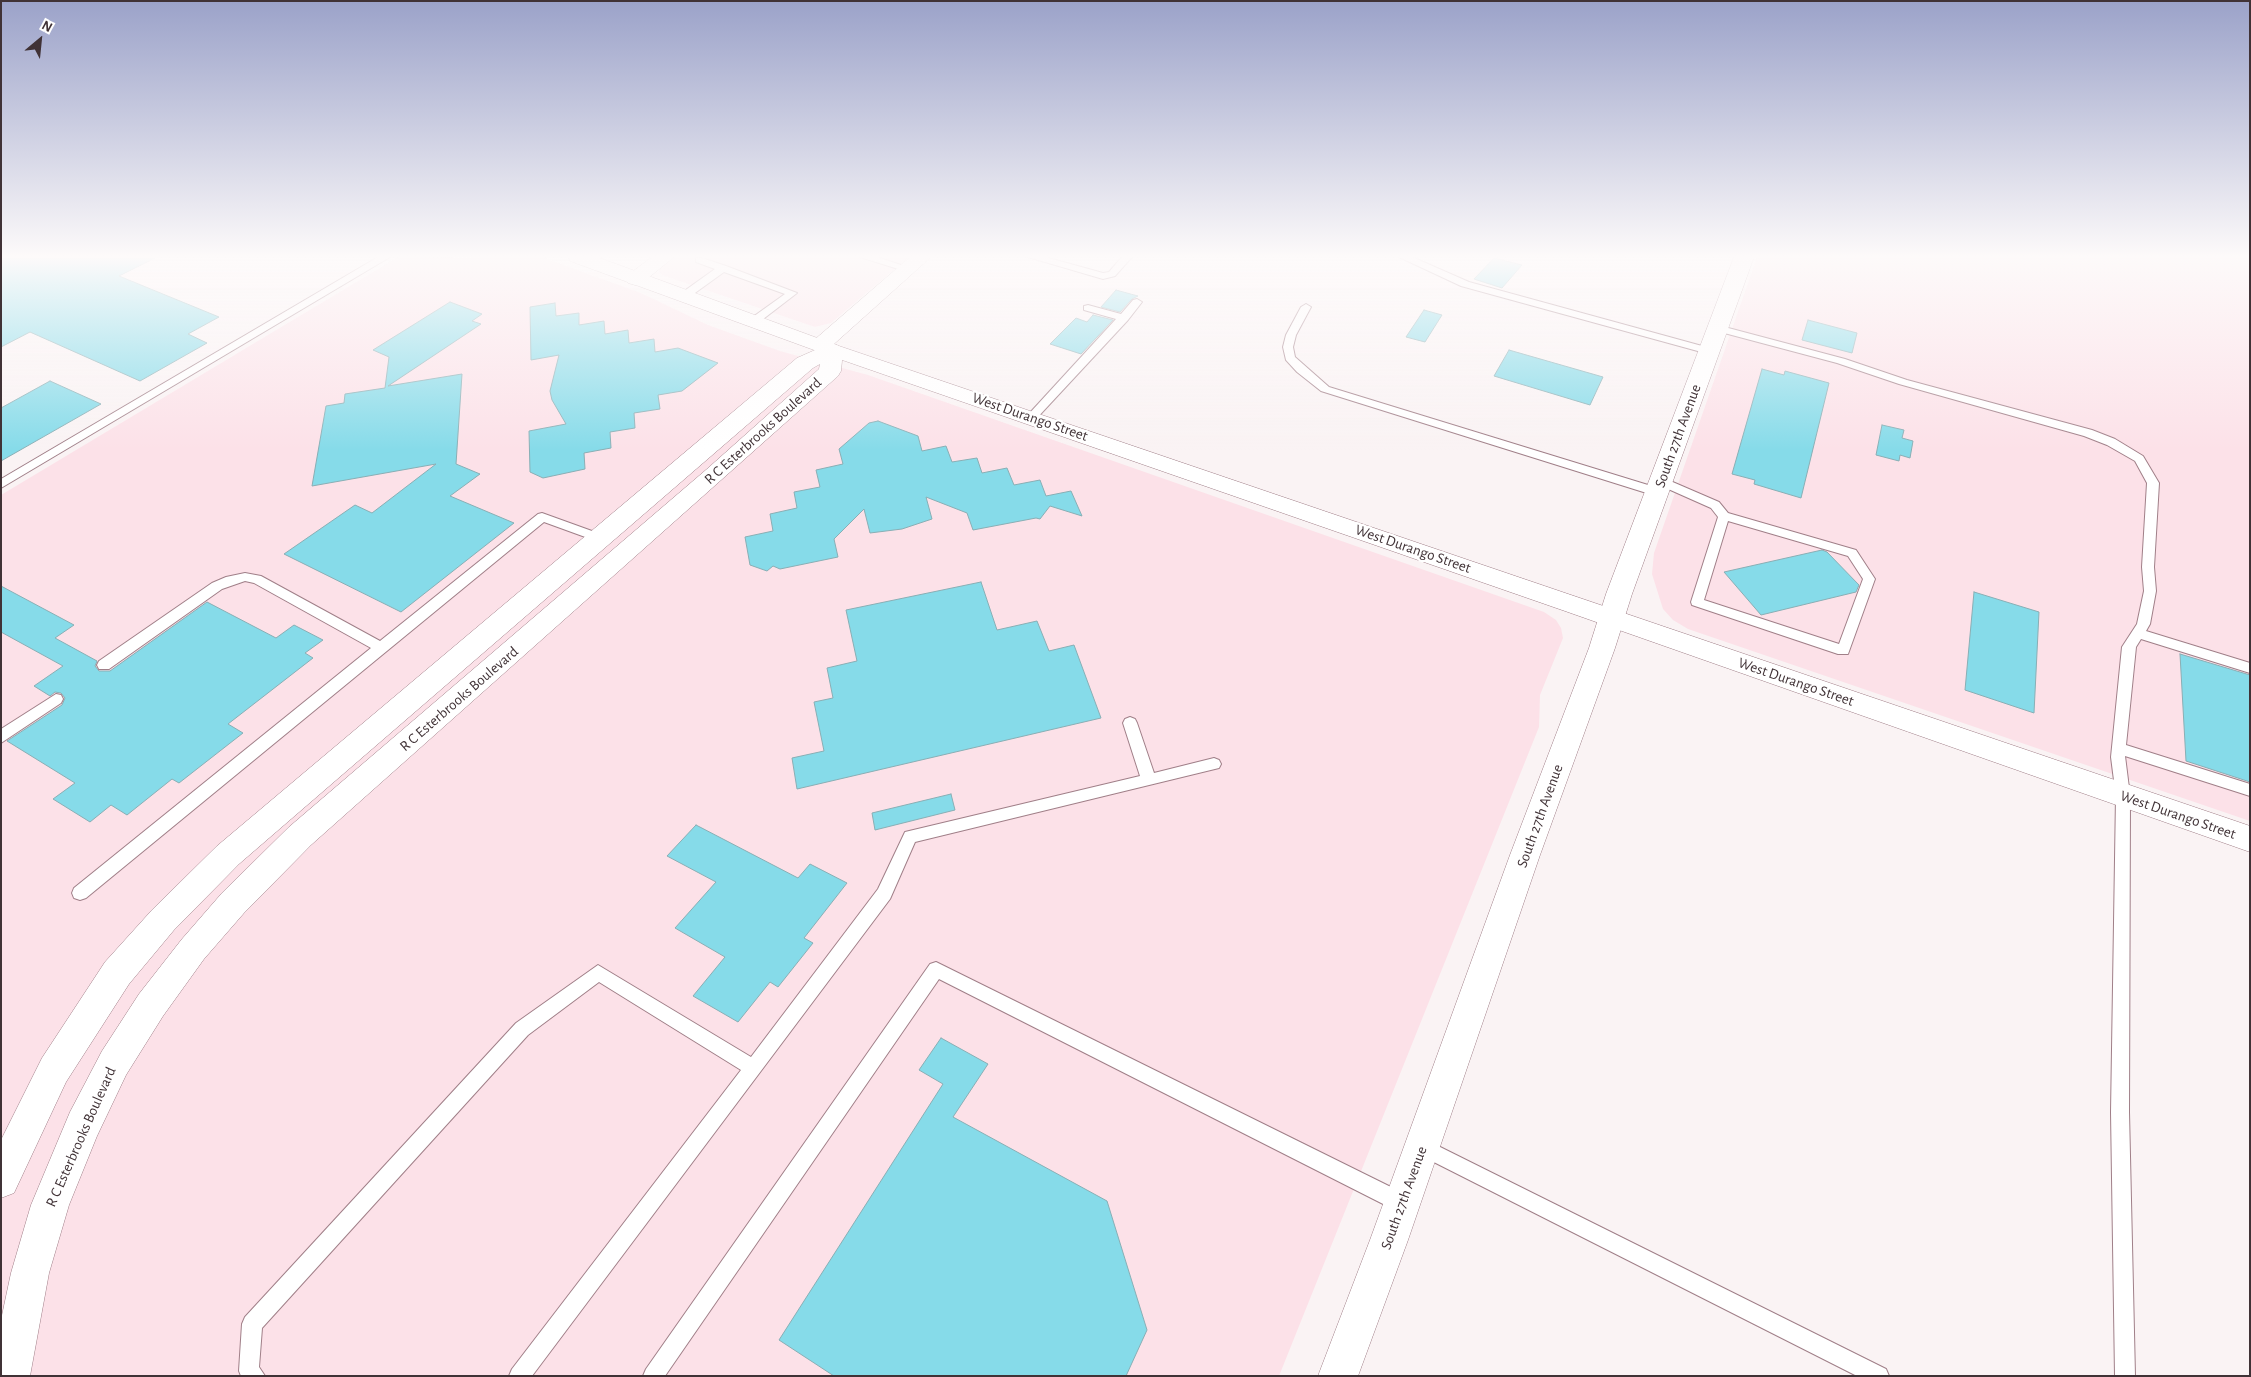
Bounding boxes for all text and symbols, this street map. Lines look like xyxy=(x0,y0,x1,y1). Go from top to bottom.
north arrow xyxy=(15,15,65,65)
text: N xyxy=(39,18,55,35)
street label: R C Esterbrooks Boulevard xyxy=(701,374,825,488)
street label: South 27th Avenue xyxy=(1651,382,1705,490)
street label: West Durango Street xyxy=(970,389,1090,445)
street label: West Durango Street xyxy=(1353,521,1473,577)
street label: R C Esterbrooks Boulevard xyxy=(396,643,522,755)
street label: West Durango Street xyxy=(1736,654,1856,710)
street label: South 27th Avenue xyxy=(1513,762,1567,870)
street label: West Durango Street xyxy=(2118,787,2238,843)
street label: R C Esterbrooks Boulevard xyxy=(42,1064,120,1210)
street label: South 27th Avenue xyxy=(1377,1144,1431,1252)

